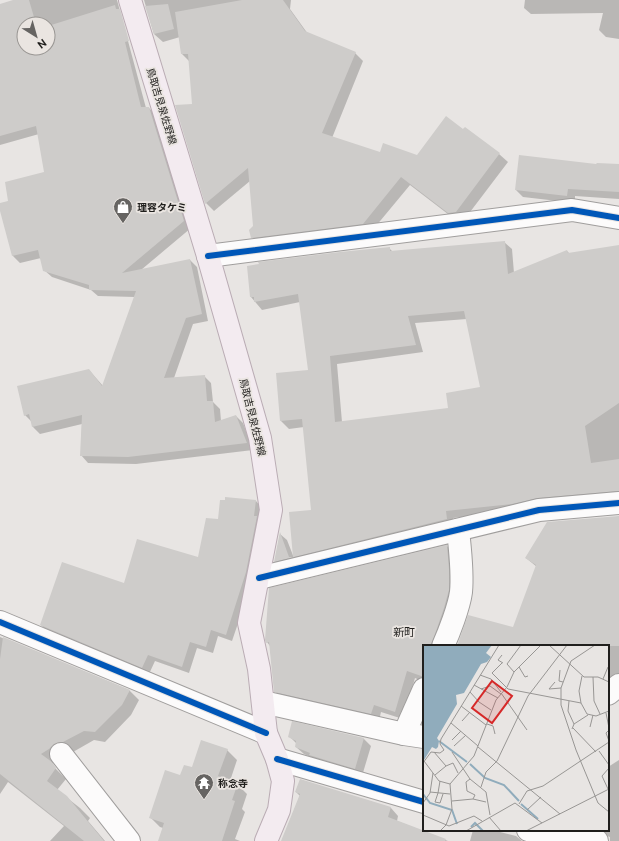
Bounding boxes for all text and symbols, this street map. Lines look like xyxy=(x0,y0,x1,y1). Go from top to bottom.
north arrow xyxy=(16,16,56,56)
text: N xyxy=(35,37,49,51)
street label: 鳥取吉見泉佐野線 xyxy=(145,66,178,146)
shop icon: 理容タケミ xyxy=(112,196,134,224)
place label: 理容タケミ xyxy=(137,202,187,213)
street label: 鳥取吉見泉佐野線 xyxy=(238,377,268,457)
district label: 新町 xyxy=(393,626,415,638)
inset map xyxy=(423,645,609,831)
temple icon: 称念寺 xyxy=(193,772,215,800)
place label: 称念寺 xyxy=(218,778,248,789)

